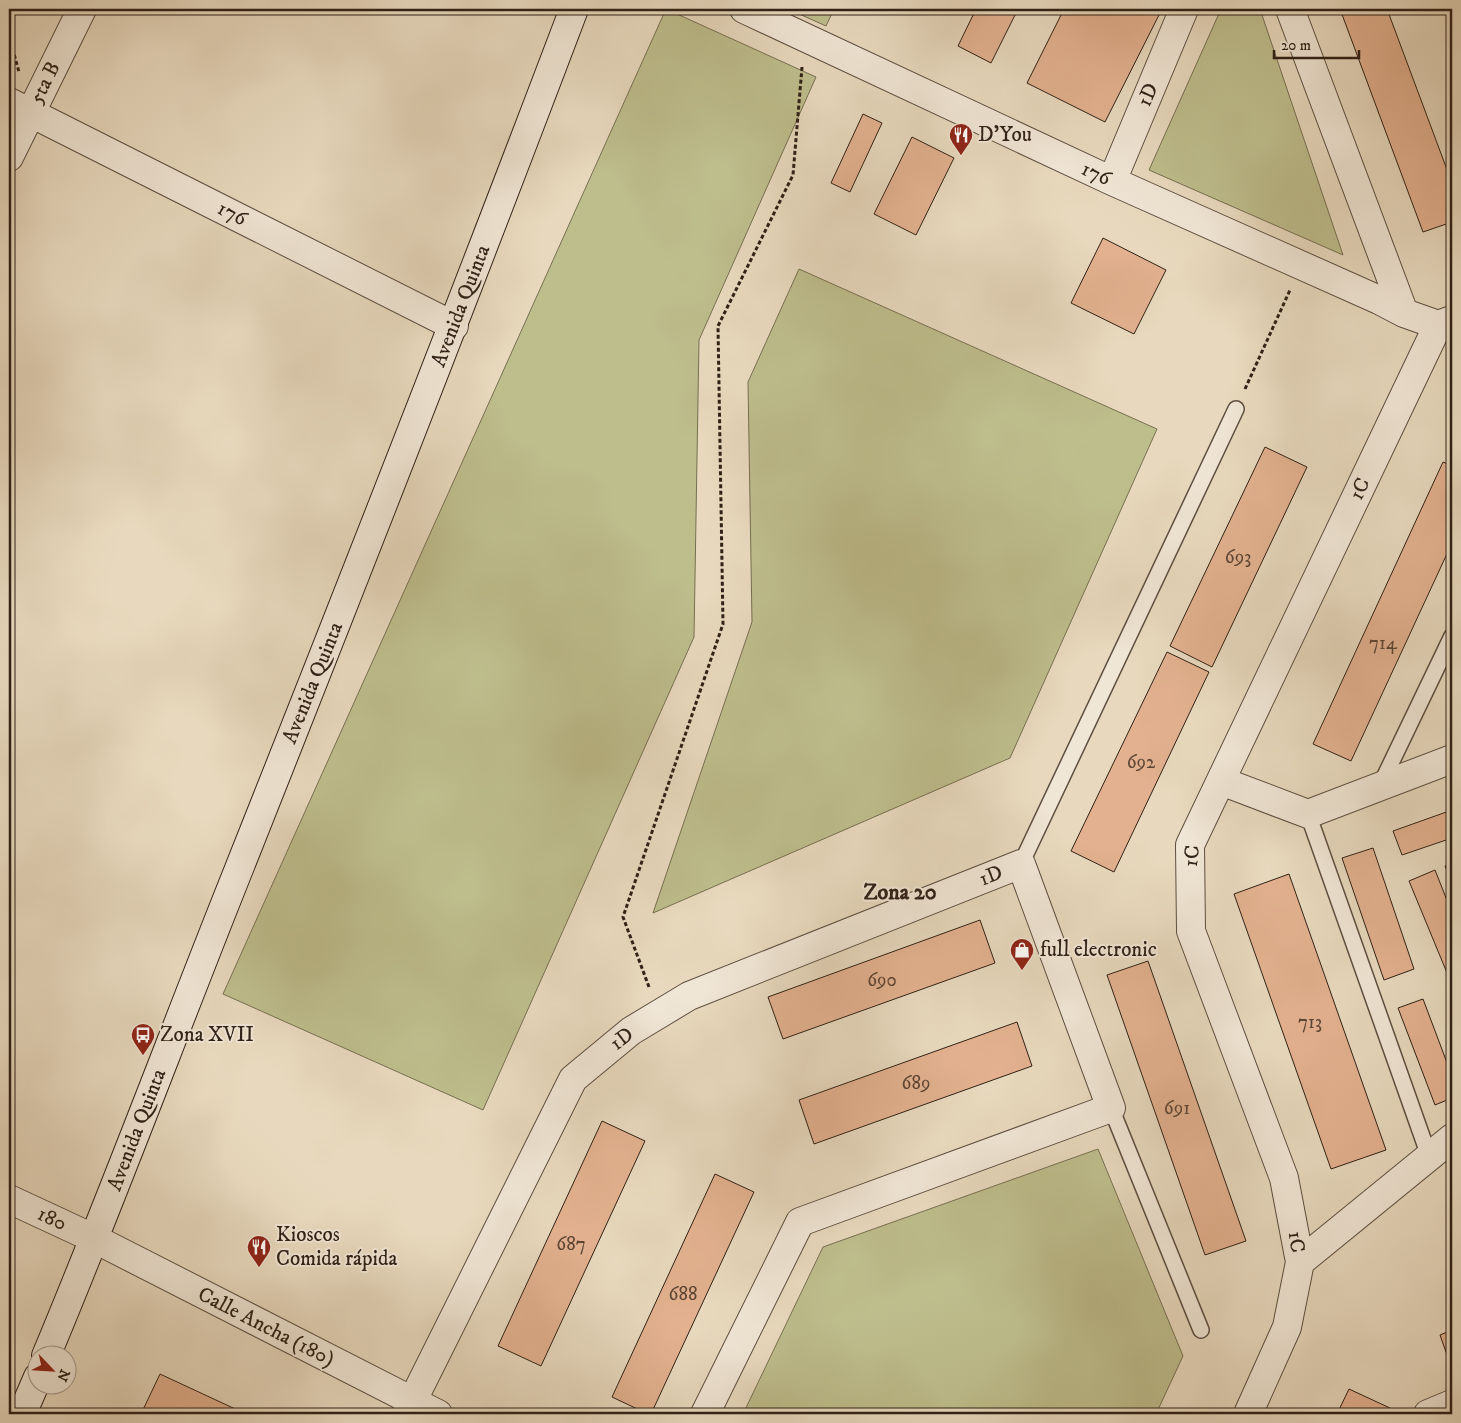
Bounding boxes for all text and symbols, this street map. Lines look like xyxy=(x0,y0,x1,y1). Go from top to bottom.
scale bar xyxy=(1274,28,1358,60)
text: 20 m xyxy=(1281,36,1311,55)
street label: 5ta B xyxy=(24,58,66,108)
street label: 1D xyxy=(1131,79,1165,111)
restaurant icon: D'You xyxy=(948,122,974,156)
place label: D'You xyxy=(978,122,1032,148)
street label: 176 xyxy=(1077,156,1116,192)
street label: 176 xyxy=(213,196,252,233)
street label: Avenida Quinta xyxy=(426,241,496,371)
street label: 1C xyxy=(1344,474,1376,504)
house number: 693 xyxy=(1225,546,1251,569)
street label: Avenida Quinta xyxy=(277,618,349,748)
house number: 714 xyxy=(1369,632,1398,655)
house number: 692 xyxy=(1127,751,1156,774)
street label: 1C xyxy=(1178,844,1206,868)
street label: 1D xyxy=(975,860,1007,892)
district label: Zona 20 xyxy=(863,879,937,906)
shop icon: full electronic xyxy=(1009,937,1035,971)
place label: full electronic xyxy=(1040,937,1157,963)
house number: 690 xyxy=(867,969,897,992)
house number: 713 xyxy=(1298,1011,1322,1034)
bus stop icon: Zona XVII xyxy=(130,1022,156,1056)
place label: Zona XVII xyxy=(160,1022,254,1048)
street label: 1D xyxy=(605,1022,639,1056)
street label: Avenida Quinta xyxy=(102,1065,172,1195)
house number: 689 xyxy=(902,1072,930,1095)
house number: 691 xyxy=(1164,1097,1190,1120)
street label: 180 xyxy=(33,1201,71,1237)
place label: Kioscos Comida rápida xyxy=(276,1222,397,1272)
street label: 1C xyxy=(1281,1229,1311,1255)
house number: 687 xyxy=(556,1233,586,1256)
restaurant icon: Kioscos Comida rápida xyxy=(246,1234,272,1268)
street label: Calle Ancha (180) xyxy=(193,1281,339,1373)
house number: 688 xyxy=(669,1283,697,1306)
north arrow xyxy=(28,1346,78,1396)
text: N xyxy=(52,1366,73,1385)

